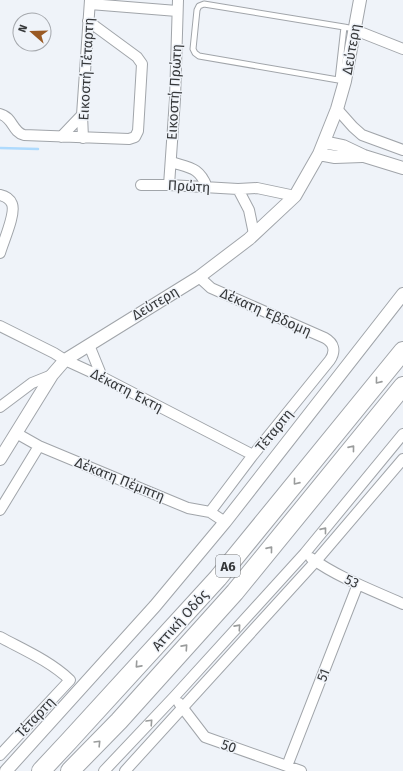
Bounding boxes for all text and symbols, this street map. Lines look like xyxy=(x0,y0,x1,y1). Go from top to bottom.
north arrow xyxy=(12,12,52,52)
street label: Εικοστή Τέταρτη xyxy=(75,17,98,121)
street label: Δεύτερη xyxy=(339,22,364,76)
text: N xyxy=(16,23,30,34)
street label: Εικοστή Πρώτη xyxy=(163,44,186,140)
street label: Πρώτη xyxy=(167,177,211,196)
street label: Δεύτερη xyxy=(129,283,182,324)
street label: Δέκατη Έβδομη xyxy=(217,285,314,340)
street label: Δέκατη Έκτη xyxy=(88,365,166,416)
one-way arrow xyxy=(376,376,383,384)
street label: Τέταρτη xyxy=(252,406,297,455)
one-way arrow xyxy=(348,445,355,453)
street label: Δέκατη Πέμπτη xyxy=(72,454,167,505)
one-way arrow xyxy=(294,477,301,484)
one-way arrow xyxy=(320,527,327,534)
one-way arrow xyxy=(266,546,273,553)
road number: Α6 xyxy=(216,555,240,577)
street label: 53 xyxy=(342,571,362,592)
street label: Αττική Οδός xyxy=(149,586,213,654)
one-way arrow xyxy=(233,624,241,632)
one-way arrow xyxy=(181,644,188,652)
one-way arrow xyxy=(136,660,143,668)
street label: 51 xyxy=(313,666,334,684)
street label: Τέταρτη xyxy=(12,693,59,741)
one-way arrow xyxy=(145,719,153,727)
street label: 50 xyxy=(219,736,239,757)
one-way arrow xyxy=(93,740,100,748)

